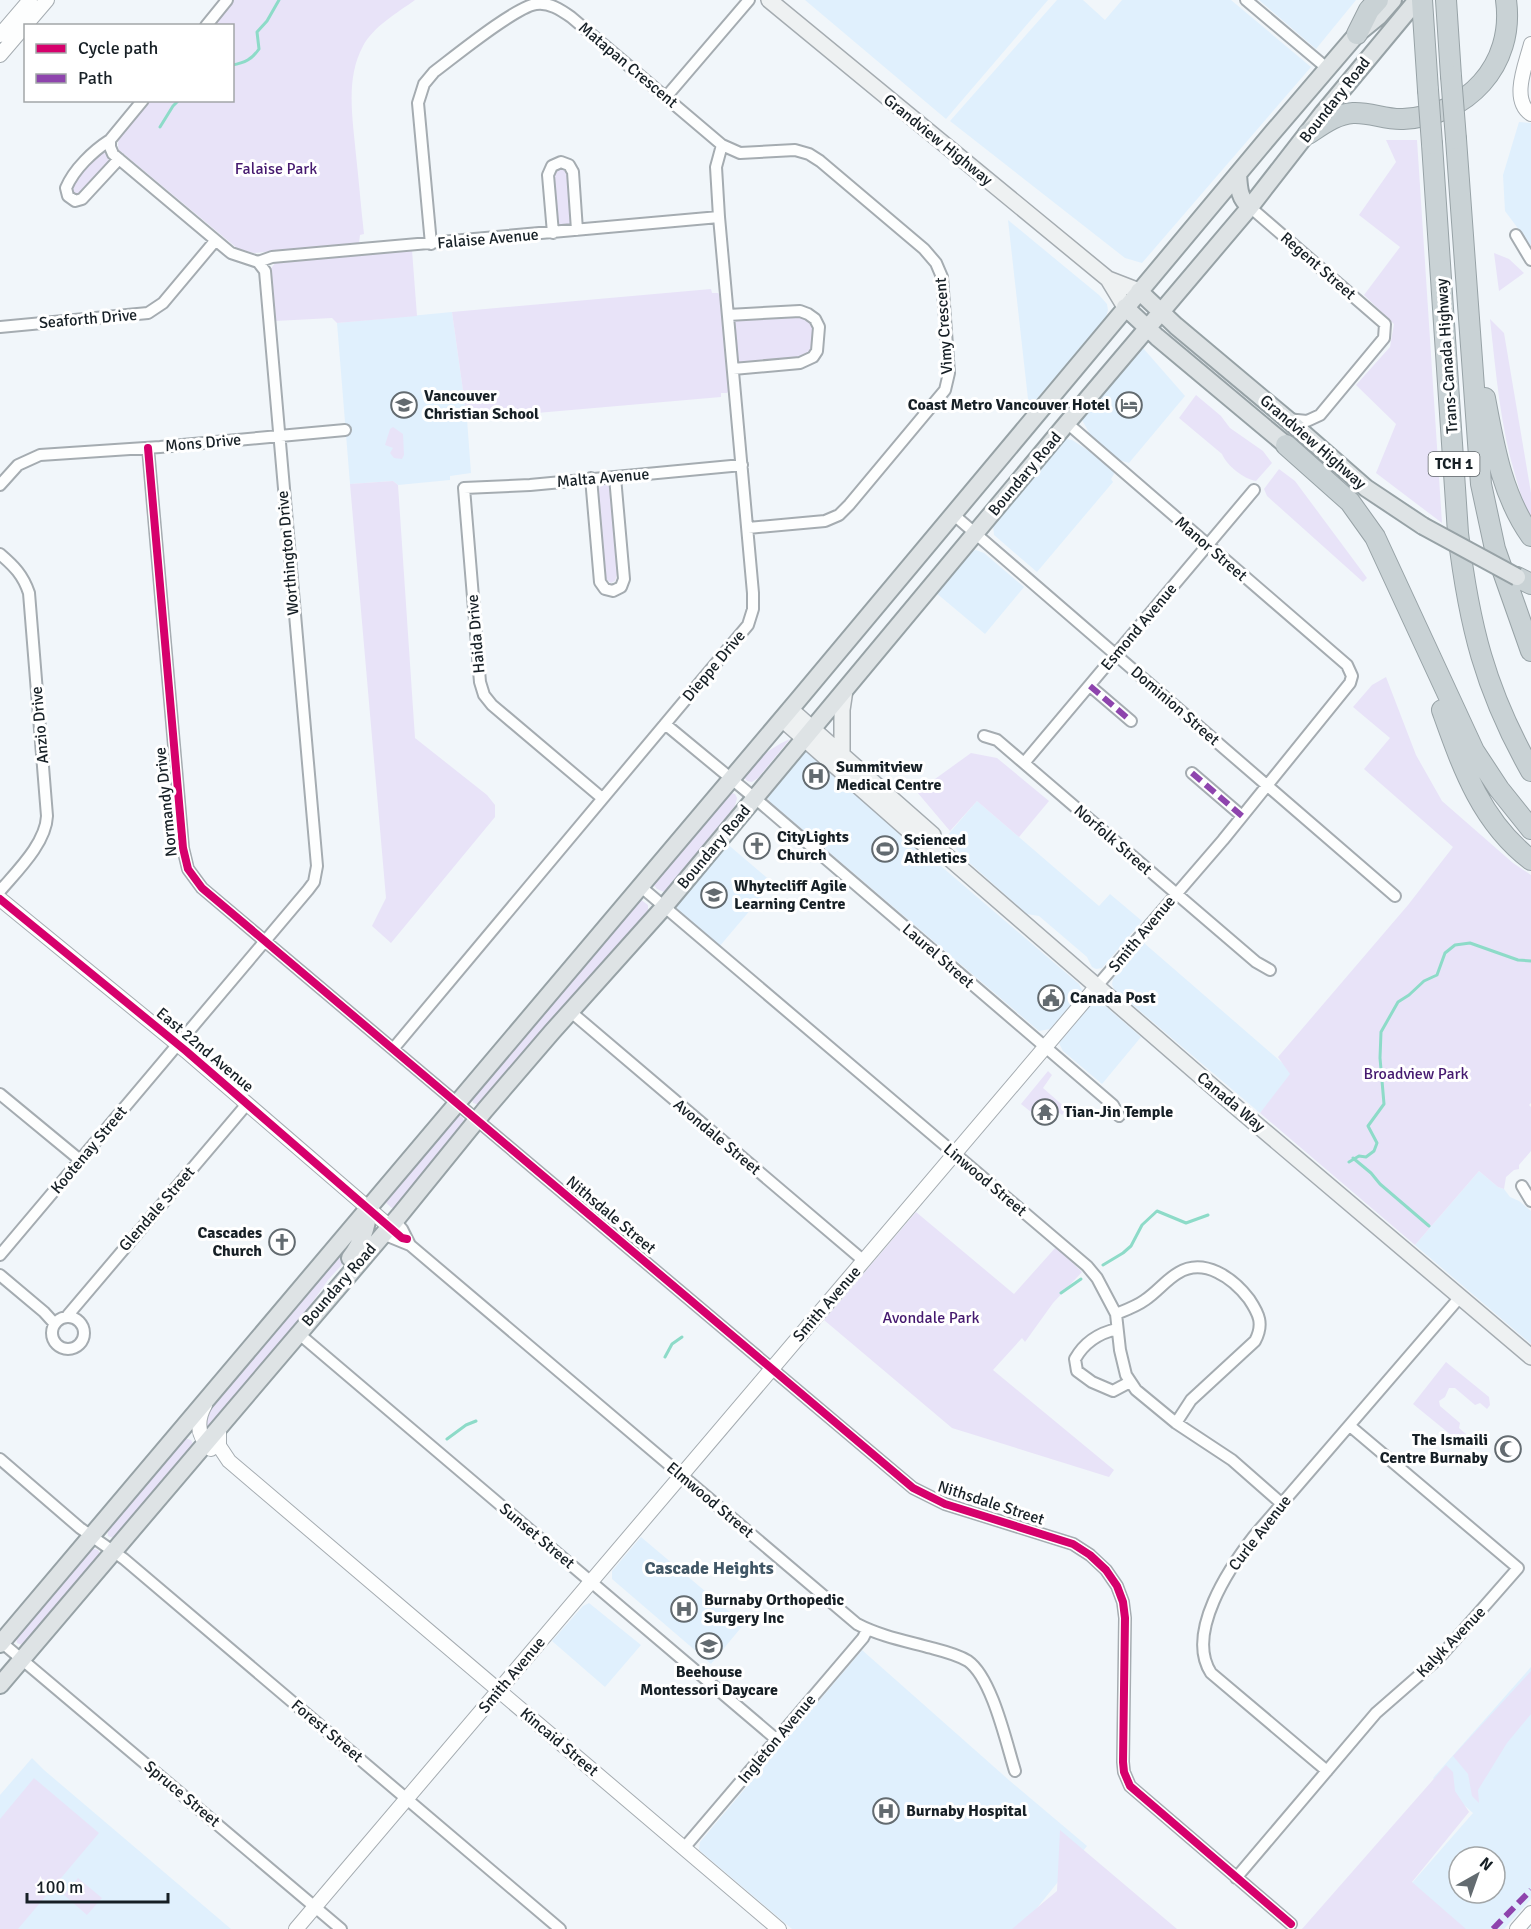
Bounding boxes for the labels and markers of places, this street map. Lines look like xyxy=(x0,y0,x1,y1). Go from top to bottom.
place label: Vancouver Christian School xyxy=(424,386,539,424)
school or university icon: Vancouver Christian School xyxy=(389,390,419,420)
hotel icon: Coast Metro Vancouver Hotel xyxy=(1114,390,1144,420)
place label: Coast Metro Vancouver Hotel xyxy=(908,395,1110,415)
place label: Summitview Medical Centre xyxy=(836,757,941,795)
hospital icon: Summitview Medical Centre xyxy=(801,761,831,791)
place label: CityLights Church xyxy=(777,827,849,865)
place label: Scienced Athletics xyxy=(904,830,967,868)
church icon: CityLights Church xyxy=(742,831,772,861)
sports icon: Scienced Athletics xyxy=(870,834,900,864)
place label: Whytecliff Agile Learning Centre xyxy=(734,876,847,914)
school or university icon: Whytecliff Agile Learning Centre xyxy=(699,880,729,910)
public building icon: Canada Post xyxy=(1036,983,1066,1013)
place label: Canada Post xyxy=(1070,988,1156,1008)
temple icon: Tian-Jin Temple xyxy=(1030,1097,1060,1127)
place label: Tian-Jin Temple xyxy=(1064,1102,1173,1122)
place label: Cascades Church xyxy=(198,1223,262,1261)
church icon: Cascades Church xyxy=(267,1227,297,1257)
place label: The Ismaili Centre Burnaby xyxy=(1380,1430,1488,1468)
mosque icon: The Ismaili Centre Burnaby xyxy=(1493,1434,1523,1464)
place label: Burnaby Orthopedic Surgery Inc xyxy=(704,1590,845,1628)
hospital icon: Burnaby Orthopedic Surgery Inc xyxy=(669,1594,699,1624)
school or university icon: Beehouse Montessori Daycare xyxy=(694,1631,724,1661)
place label: Beehouse Montessori Daycare xyxy=(640,1662,778,1700)
hospital icon: Burnaby Hospital xyxy=(871,1796,901,1826)
place label: Burnaby Hospital xyxy=(906,1801,1027,1821)

